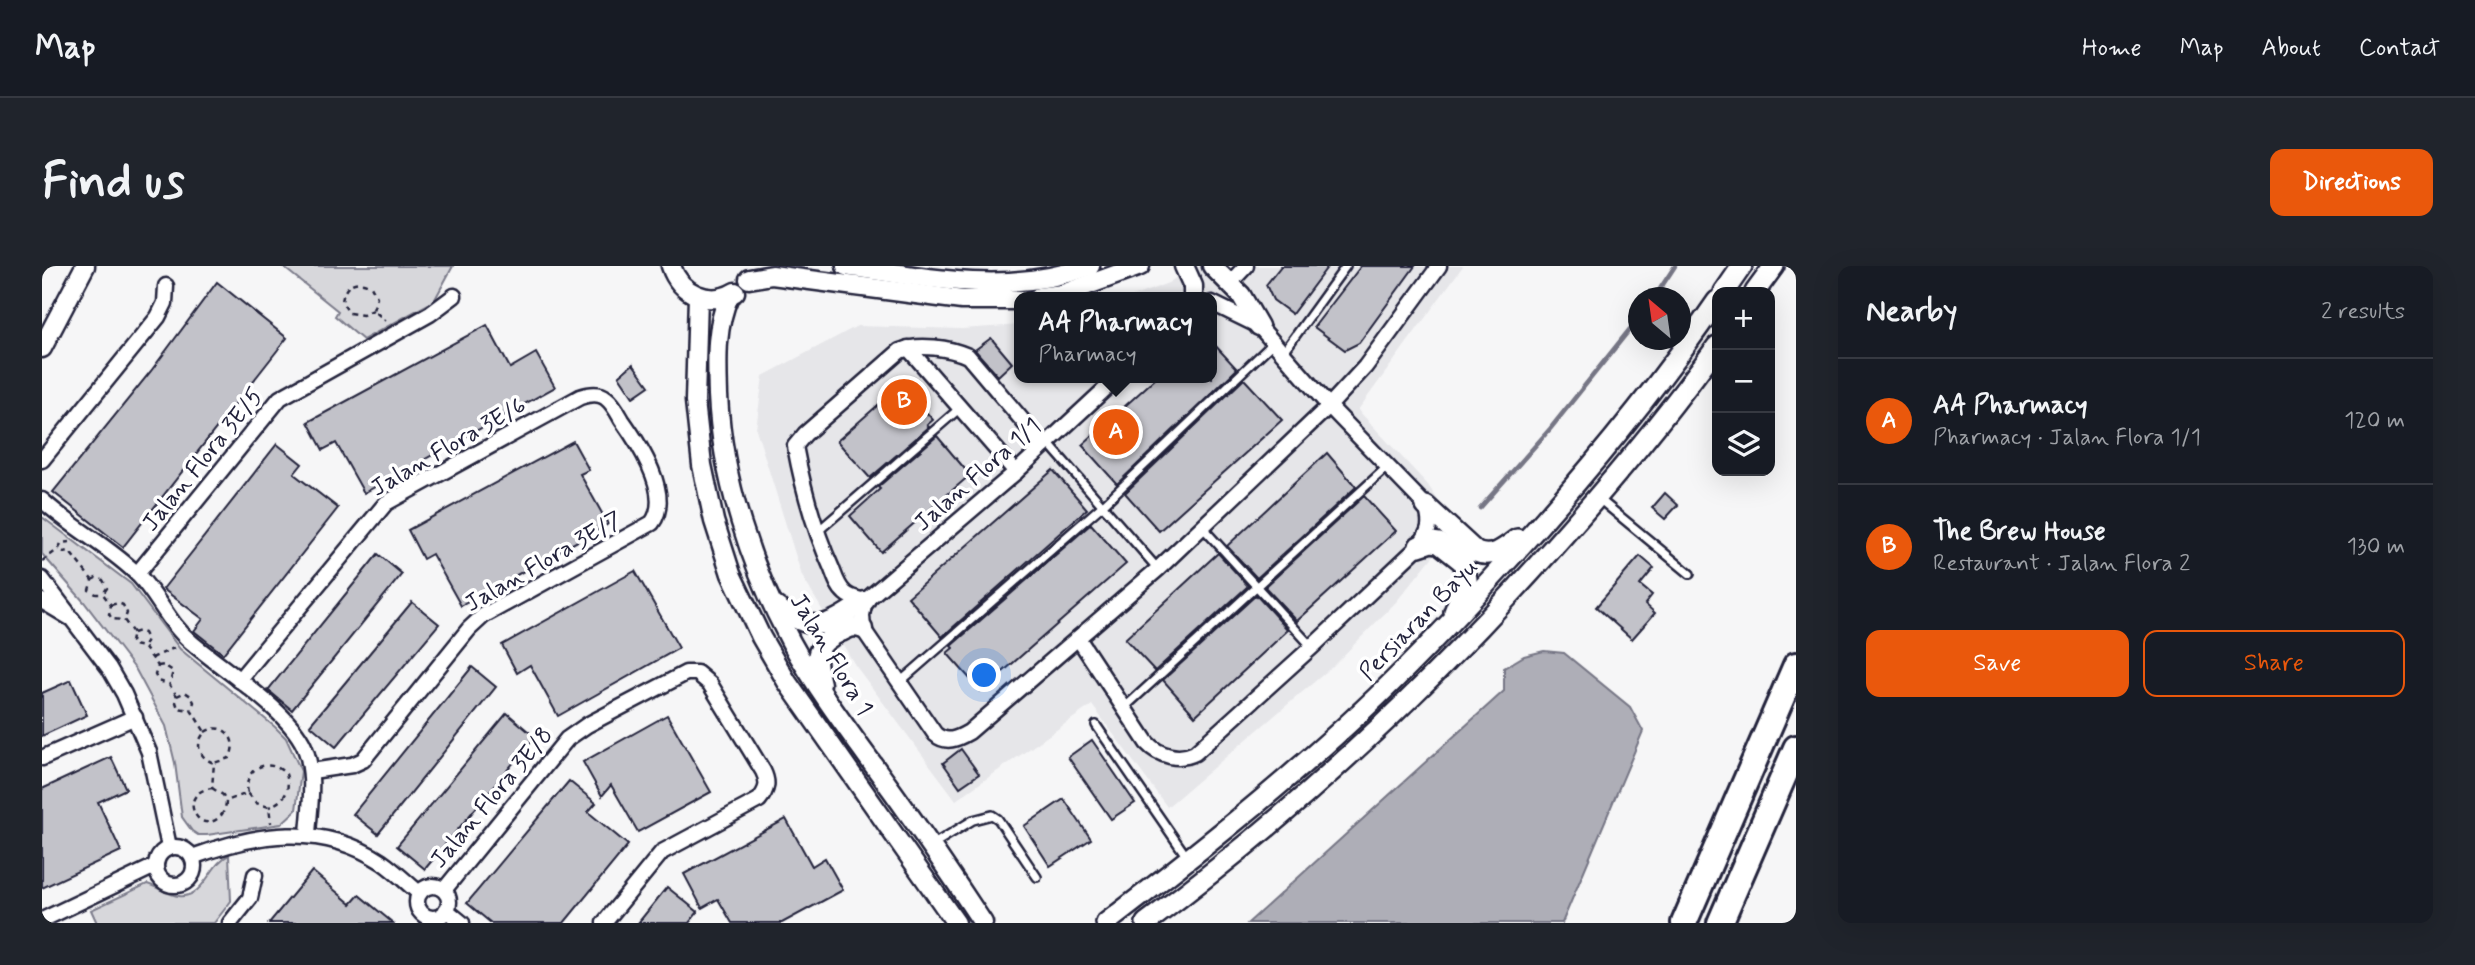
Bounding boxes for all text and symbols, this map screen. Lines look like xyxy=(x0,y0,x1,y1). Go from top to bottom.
text: Map xyxy=(35,26,95,70)
text: Home xyxy=(2082,33,2142,64)
text: Map xyxy=(2180,33,2224,64)
text: About xyxy=(2262,33,2321,64)
text: Contact xyxy=(2359,33,2440,64)
button: Directions xyxy=(2270,149,2433,216)
text: Find us xyxy=(42,150,185,215)
north arrow xyxy=(1628,287,1691,350)
map controls xyxy=(1712,287,1775,476)
button: + xyxy=(1712,287,1775,350)
popup xyxy=(1014,292,1217,383)
text: Nearby xyxy=(1866,292,1957,331)
text: 2 results xyxy=(2321,297,2405,327)
text: AA Pharmacy xyxy=(1038,306,1193,340)
text: Pharmacy xyxy=(1038,340,1137,370)
button: − xyxy=(1712,350,1775,413)
pin: B xyxy=(881,376,927,428)
street label: Jalan Flora 3E/5 xyxy=(136,382,271,538)
text: AA Pharmacy xyxy=(1933,389,2088,423)
street label: Jalan Flora 3E/6 xyxy=(366,390,532,504)
pin: A xyxy=(1093,406,1139,458)
text: A xyxy=(1881,406,1897,436)
text: 120 m xyxy=(2344,406,2405,436)
street label: Jalan Flora 1/1 xyxy=(908,411,1048,539)
button: layers xyxy=(1712,413,1775,476)
text: Pharmacy · Jalan Flora 1/1 xyxy=(1933,423,2201,453)
street label: Jalan Flora 3E/7 xyxy=(460,505,628,620)
text: The Brew House xyxy=(1933,515,2106,549)
text: B xyxy=(1882,532,1896,562)
text: 130 m xyxy=(2347,532,2405,562)
text: Restaurant · Jalan Flora 2 xyxy=(1933,549,2190,579)
street label: Persiaran Bayu xyxy=(1353,552,1485,688)
street label: Jalan Flora 1 xyxy=(782,588,879,722)
button: Save xyxy=(1866,630,2129,697)
button: Share xyxy=(2143,630,2405,697)
your location xyxy=(967,658,1001,692)
street label: Jalan Flora 3E/8 xyxy=(424,721,560,875)

